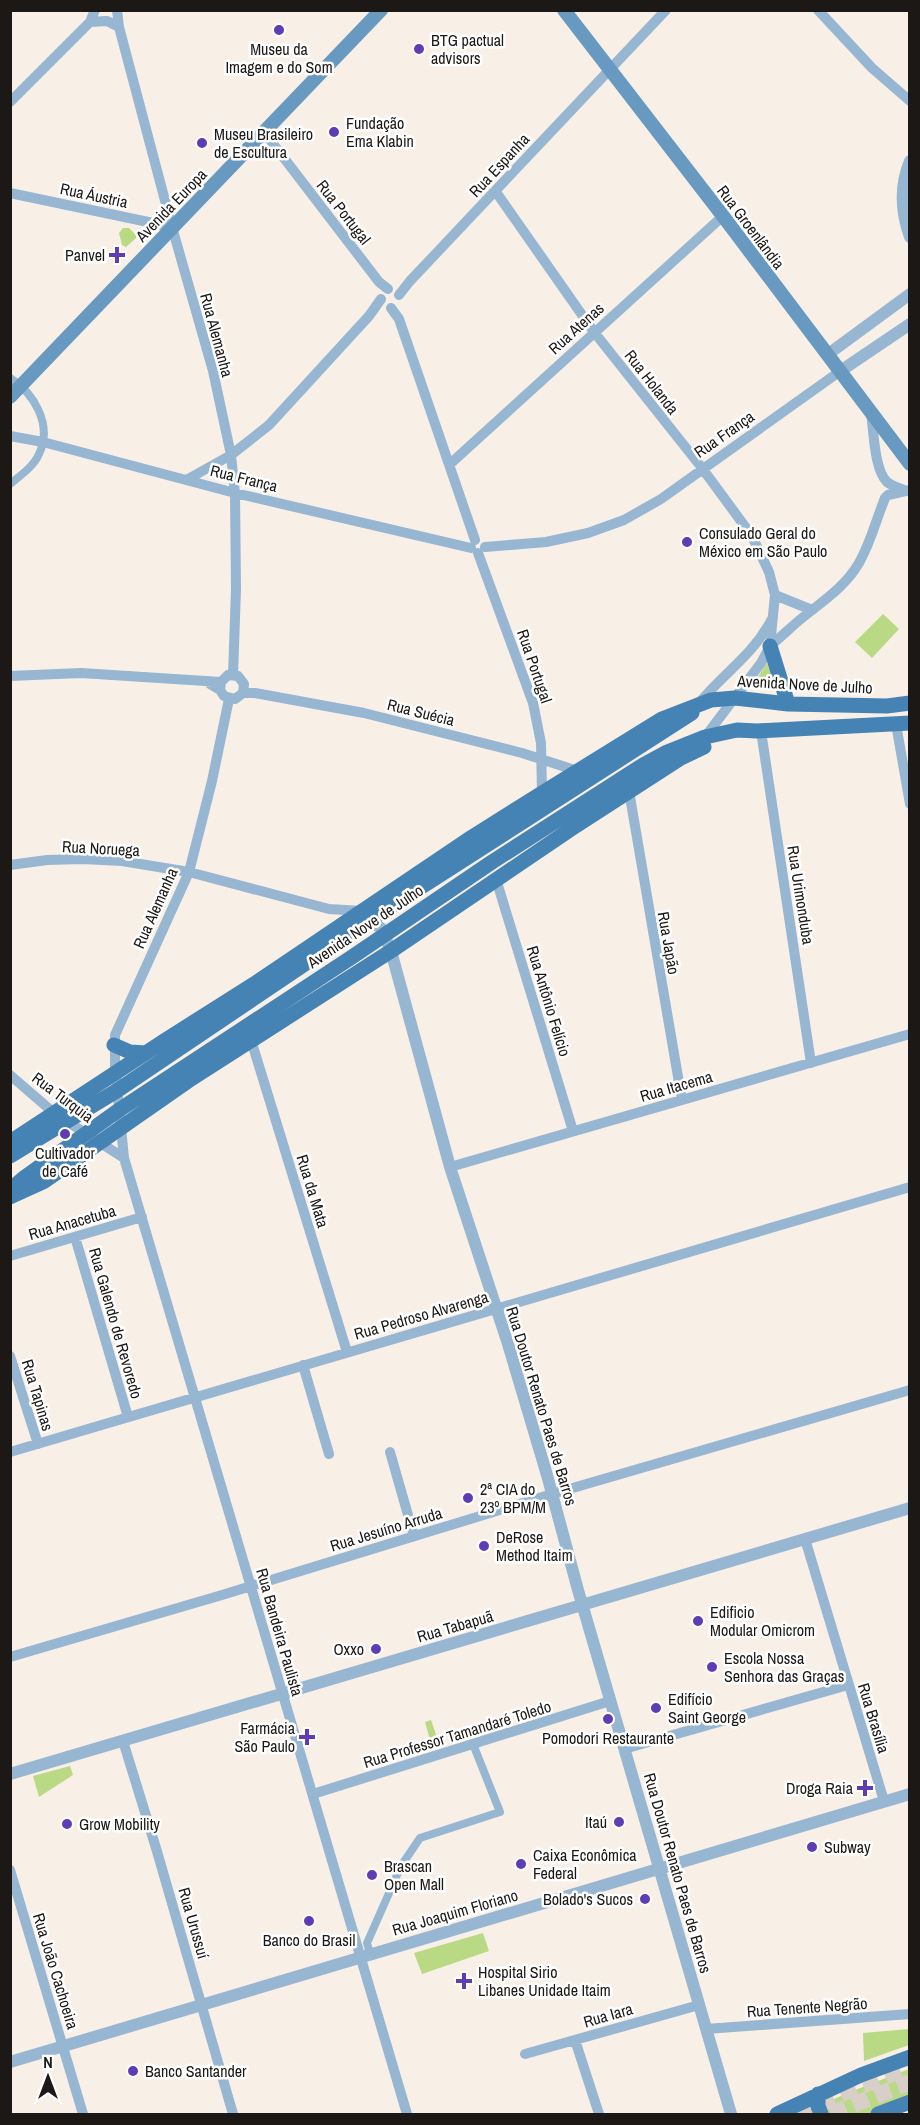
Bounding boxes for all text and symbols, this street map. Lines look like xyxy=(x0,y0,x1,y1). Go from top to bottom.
marker: Museu da Imagem e do Som xyxy=(272,23,286,37)
place label: BTG pactual advisors xyxy=(431,29,504,69)
place label: Museu da Imagem e do Som xyxy=(225,38,333,78)
marker: BTG pactual advisors xyxy=(412,42,426,56)
place label: Fundação Ema Klabin xyxy=(346,112,414,152)
place label: Museu Brasileiro de Escultura xyxy=(214,123,313,163)
marker: Fundação Ema Klabin xyxy=(327,125,341,139)
street label: Rua Espanha xyxy=(464,128,535,202)
marker: Museu Brasileiro de Escultura xyxy=(195,136,209,150)
street label: Avenida Europa xyxy=(130,163,212,247)
street label: Rua Portugal xyxy=(312,175,376,249)
street label: Rua Áustria xyxy=(58,177,131,213)
street label: Rua Groenlândia xyxy=(712,180,790,274)
place label: Panvel xyxy=(65,244,105,266)
marker: Panvel xyxy=(110,248,124,262)
street label: Rua Alemanha xyxy=(195,291,239,380)
street label: Rua Atenas xyxy=(543,297,609,359)
street label: Rua Holanda xyxy=(620,345,685,419)
street label: Rua França xyxy=(690,405,759,463)
street label: Rua França xyxy=(208,459,281,497)
place label: Consulado Geral do México em São Paulo xyxy=(699,522,827,562)
marker: Consulado Geral do México em São Paulo xyxy=(680,535,694,549)
street label: Rua Portugal xyxy=(512,626,558,706)
street label: Avenida Nove de Julho xyxy=(736,669,873,699)
street label: Rua Suécia xyxy=(385,693,458,731)
street label: Rua Noruega xyxy=(61,835,141,861)
street label: Rua Urimonduba xyxy=(782,844,820,947)
street label: Rua Alemanha xyxy=(127,864,183,952)
street label: Avenida Nove de Julho xyxy=(302,879,427,974)
street label: Rua Japão xyxy=(653,910,685,976)
street label: Rua Antônio Felício xyxy=(522,943,576,1059)
street label: Rua Itacema xyxy=(637,1065,715,1107)
street label: Rua Turquia xyxy=(28,1067,99,1128)
marker: Cultivador de Café xyxy=(58,1127,72,1141)
place label: Cultivador de Café xyxy=(35,1142,96,1182)
street label: Rua da Mata xyxy=(291,1152,335,1231)
street label: Rua Anacetuba xyxy=(26,1199,119,1245)
street label: Rua Galendo de Revoredo xyxy=(84,1245,148,1401)
street label: Rua Pedroso Alvarenga xyxy=(351,1285,491,1345)
street label: Rua Doutor Renato Paes de Barros xyxy=(501,1304,583,1508)
street label: Rua Tapinas xyxy=(17,1357,59,1433)
place label: 2ª CIA do 23º BPM/M xyxy=(480,1478,546,1518)
marker: 2ª CIA do 23º BPM/M xyxy=(461,1491,475,1505)
street label: Rua Jesuíno Arruda xyxy=(327,1501,445,1556)
place label: DeRose Method Itaim xyxy=(496,1526,573,1566)
marker: DeRose Method Itaim xyxy=(477,1539,491,1553)
street label: Rua Bandeira Paulista xyxy=(251,1566,309,1699)
place label: Edificio Modular Omicrom xyxy=(710,1601,815,1641)
street label: Rua Tabapuã xyxy=(414,1604,496,1647)
marker: Edificio Modular Omicrom xyxy=(691,1614,705,1628)
place label: Oxxo xyxy=(333,1638,364,1660)
marker: Oxxo xyxy=(369,1642,383,1656)
place label: Escola Nossa Senhora das Graças xyxy=(724,1647,844,1687)
marker: Escola Nossa Senhora das Graças xyxy=(705,1660,719,1674)
street label: Rua Brasília xyxy=(853,1680,895,1756)
place label: Edifício Saint George xyxy=(668,1688,746,1728)
street label: Rua Professor Tamandaré Toledo xyxy=(360,1695,554,1773)
marker: Edifício Saint George xyxy=(649,1701,663,1715)
marker: Pomodori Restaurante xyxy=(601,1712,615,1726)
place label: Farmácia São Paulo xyxy=(234,1717,296,1757)
place label: Pomodori Restaurante xyxy=(542,1727,674,1749)
marker: Farmácia São Paulo xyxy=(300,1730,314,1744)
street label: Rua Doutor Renato Paes de Barros xyxy=(639,1770,717,1976)
place label: Droga Raia xyxy=(786,1777,854,1799)
marker: Droga Raia xyxy=(858,1781,872,1795)
place label: Itaú xyxy=(585,1811,607,1833)
place label: Grow Mobility xyxy=(79,1813,160,1835)
marker: Itaú xyxy=(612,1815,626,1829)
marker: Grow Mobility xyxy=(60,1817,74,1831)
place label: Subway xyxy=(824,1836,871,1858)
marker: Subway xyxy=(805,1840,819,1854)
place label: Caixa Econômica Federal xyxy=(533,1844,637,1884)
place label: Brascan Open Mall xyxy=(384,1855,444,1895)
marker: Caixa Econômica Federal xyxy=(514,1857,528,1871)
marker: Brascan Open Mall xyxy=(365,1868,379,1882)
street label: Rua Joaquim Floriano xyxy=(390,1884,520,1940)
street label: Rua Urussuí xyxy=(173,1885,215,1961)
place label: Bolado's Sucos xyxy=(543,1888,633,1910)
marker: Bolado's Sucos xyxy=(638,1892,652,1906)
street label: Rua João Cachoeira xyxy=(28,1910,84,2032)
marker: Banco do Brasil xyxy=(302,1914,316,1928)
place label: Banco do Brasil xyxy=(263,1929,355,1951)
place label: Hospital Sirio Libanes Unidade Itaim xyxy=(478,1961,611,2001)
marker: Hospital Sirio Libanes Unidade Itaim xyxy=(455,1972,473,1990)
street label: Rua Tenente Negrão xyxy=(746,1992,868,2022)
street label: Rua Iara xyxy=(581,1997,636,2033)
north arrow xyxy=(18,2047,78,2107)
text: N xyxy=(43,2051,53,2073)
place label: Banco Santander xyxy=(145,2060,247,2082)
marker: Banco Santander xyxy=(126,2064,140,2078)

